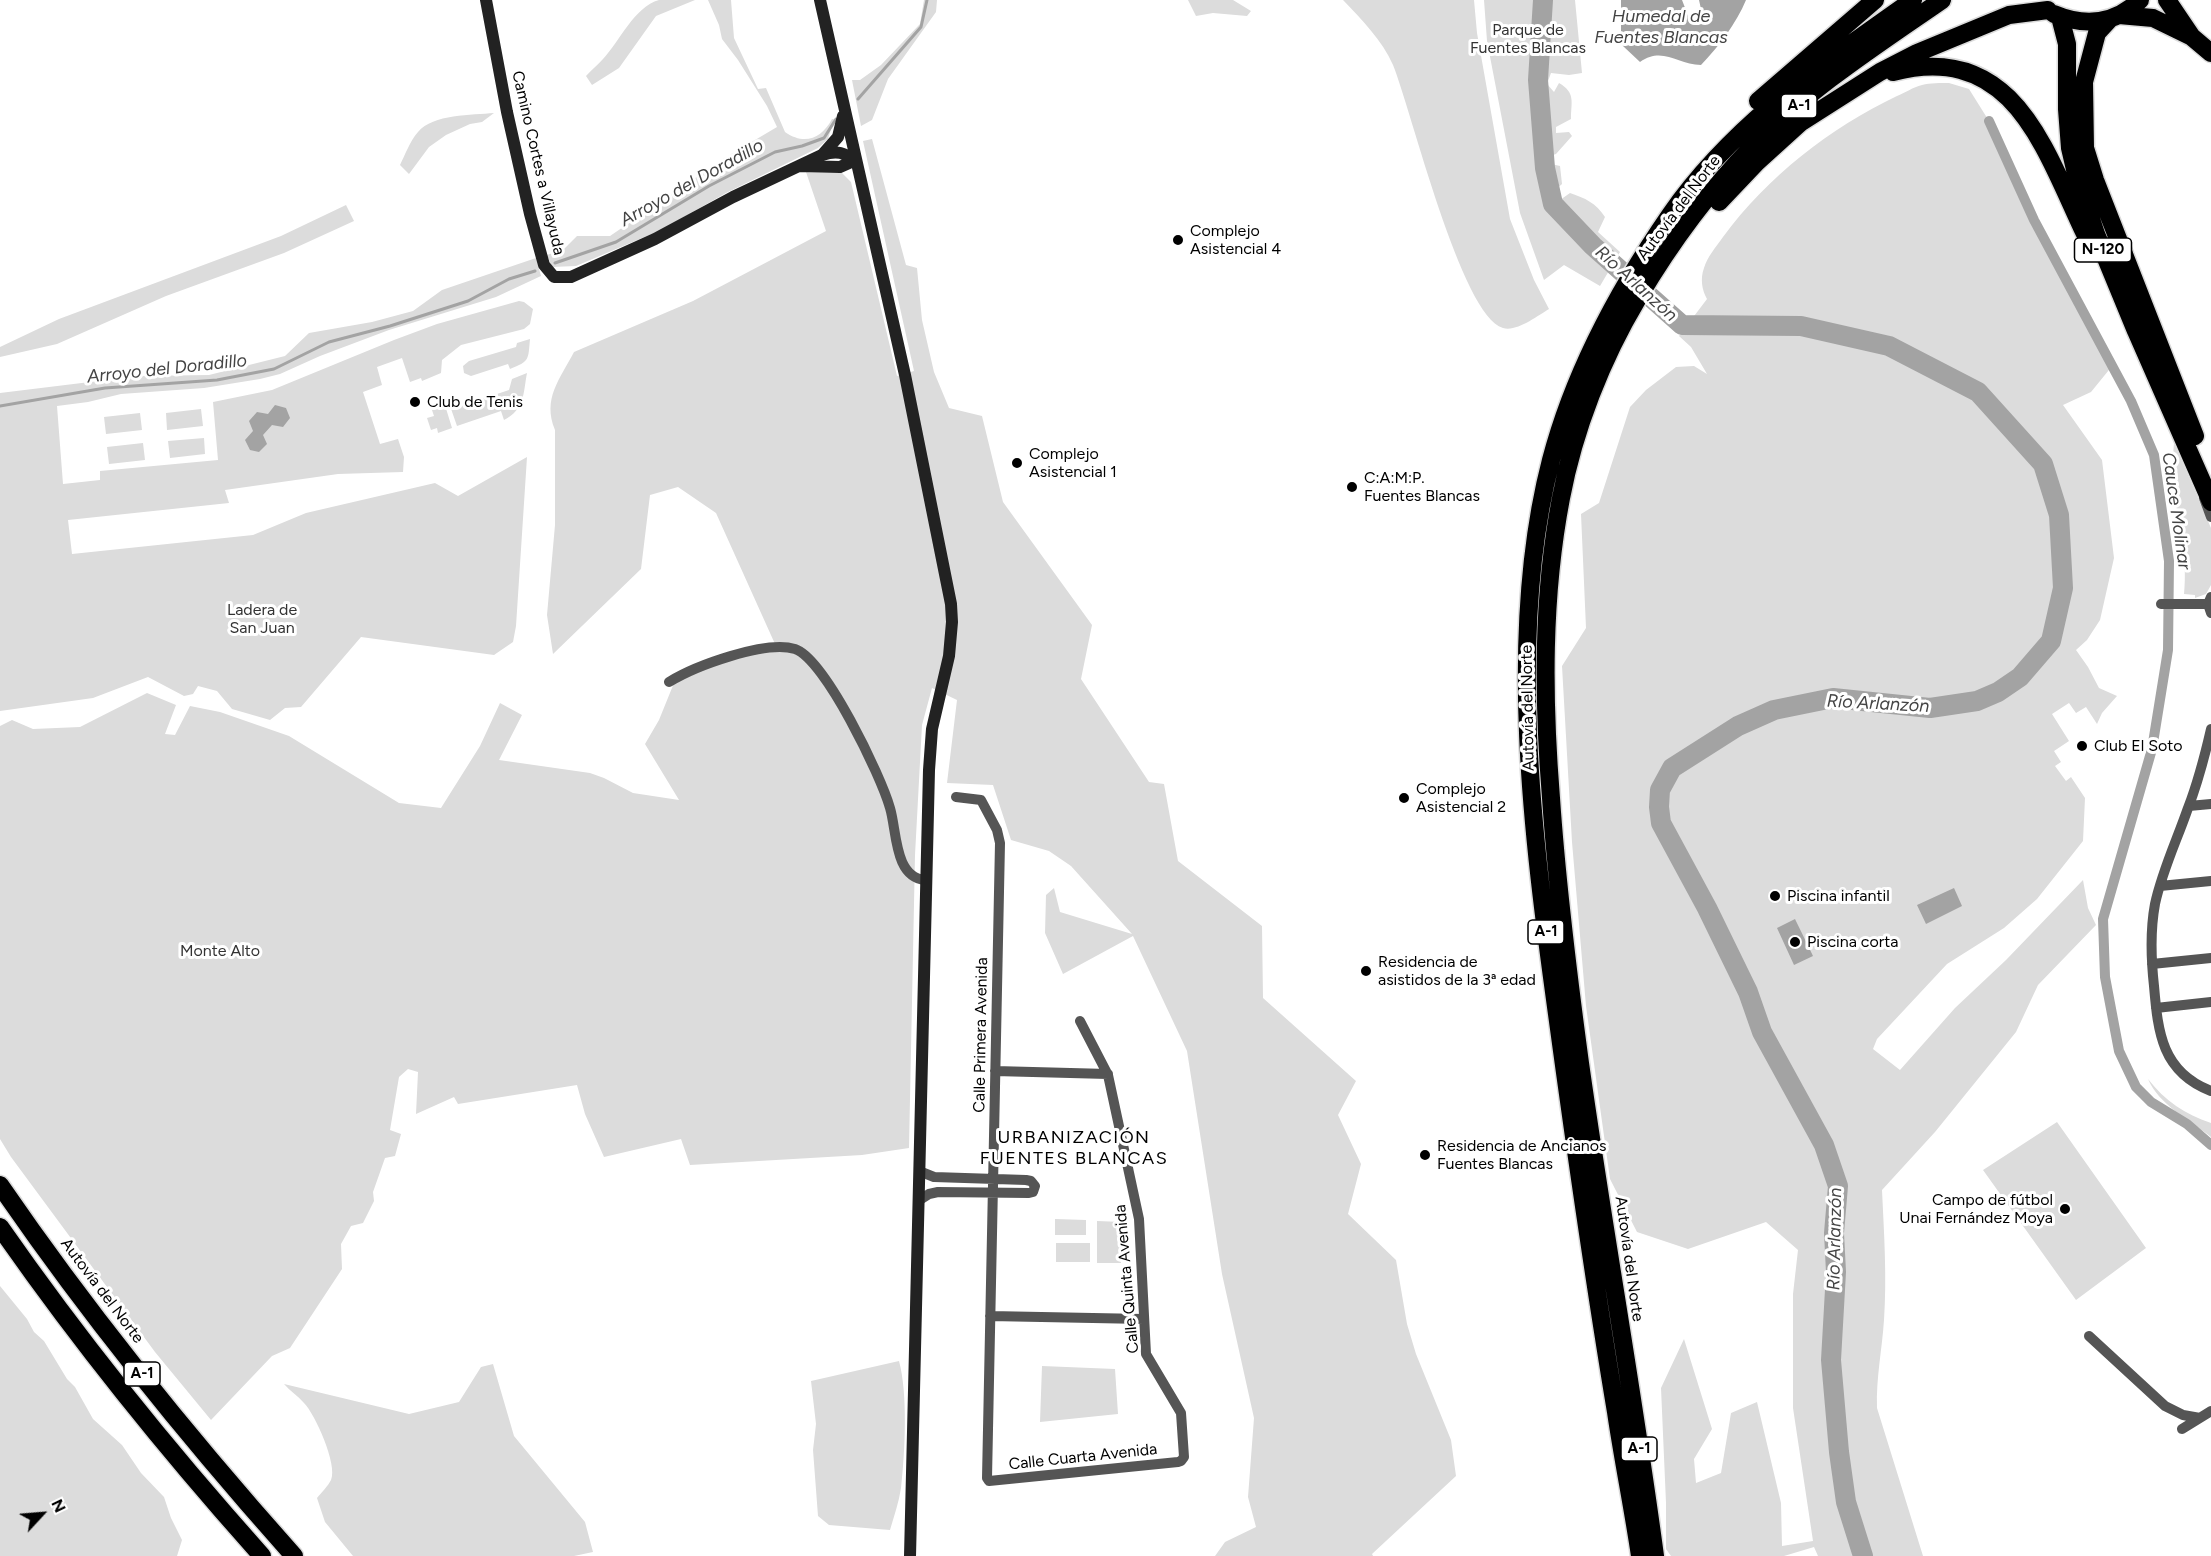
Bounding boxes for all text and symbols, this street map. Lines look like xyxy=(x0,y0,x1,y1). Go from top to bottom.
water label: Humedal de Fuentes Blancas xyxy=(1594,6,1728,48)
park label: Parque de Fuentes Blancas xyxy=(1470,20,1586,58)
street label: Camino Cortes a Villayuda xyxy=(507,69,569,257)
road number: A-1 xyxy=(1781,94,1817,118)
water label: Arroyo del Doradillo xyxy=(617,135,767,231)
street label: Autovía del Norte xyxy=(1633,152,1725,264)
place label: Complejo Asistencial 4 xyxy=(1190,221,1281,259)
marker: Complejo Asistencial 4 xyxy=(1171,233,1185,247)
road number: N-120 xyxy=(2074,238,2132,262)
water label: Río Arlanzón xyxy=(1591,242,1681,326)
water label: Arroyo del Doradillo xyxy=(86,350,248,388)
place label: Club de Tenis xyxy=(427,392,523,412)
marker: Club de Tenis xyxy=(408,395,422,409)
place label: Complejo Asistencial 1 xyxy=(1029,444,1117,482)
water label: Cauce Molinar xyxy=(2157,451,2195,571)
marker: Complejo Asistencial 1 xyxy=(1010,456,1024,470)
place label: C:A:M:P. Fuentes Blancas xyxy=(1364,468,1480,506)
marker: C:A:M:P. Fuentes Blancas xyxy=(1345,480,1359,494)
park label: Ladera de San Juan xyxy=(227,600,297,638)
street label: Autovía del Norte xyxy=(1517,645,1539,771)
water label: Río Arlanzón xyxy=(1826,691,1930,717)
place label: Club El Soto xyxy=(2094,736,2183,756)
marker: Club El Soto xyxy=(2075,739,2089,753)
place label: Complejo Asistencial 2 xyxy=(1416,779,1506,817)
marker: Complejo Asistencial 2 xyxy=(1397,791,1411,805)
place label: Piscina infantil xyxy=(1787,886,1890,906)
marker: Piscina infantil xyxy=(1768,889,1782,903)
road number: A-1 xyxy=(1528,920,1564,944)
place label: Piscina corta xyxy=(1807,932,1898,952)
marker: Piscina corta xyxy=(1788,935,1802,949)
park label: Monte Alto xyxy=(180,941,260,961)
place label: Residencia de asistidos de la 3ª edad xyxy=(1378,952,1536,990)
street label: Calle Primera Avenida xyxy=(970,957,992,1113)
marker: Residencia de asistidos de la 3ª edad xyxy=(1359,964,1373,978)
district label: URBANIZACIÓN FUENTES BLANCAS xyxy=(980,1127,1168,1170)
place label: Residencia de Ancianos Fuentes Blancas xyxy=(1437,1136,1606,1174)
marker: Residencia de Ancianos Fuentes Blancas xyxy=(1418,1148,1432,1162)
water label: Río Arlanzón xyxy=(1823,1187,1847,1291)
place label: Campo de fútbol Unai Fernández Moya xyxy=(1899,1190,2053,1228)
street label: Autovía del Norte xyxy=(1611,1195,1647,1323)
marker: Campo de fútbol Unai Fernández Moya xyxy=(2058,1202,2072,1216)
street label: Calle Quinta Avenida xyxy=(1111,1204,1143,1354)
street label: Autovía del Norte xyxy=(56,1235,148,1347)
road number: A-1 xyxy=(124,1362,160,1386)
road number: A-1 xyxy=(1621,1437,1657,1461)
street label: Calle Cuarta Avenida xyxy=(1008,1440,1158,1474)
north arrow xyxy=(12,1484,72,1544)
text: N xyxy=(47,1496,70,1516)

